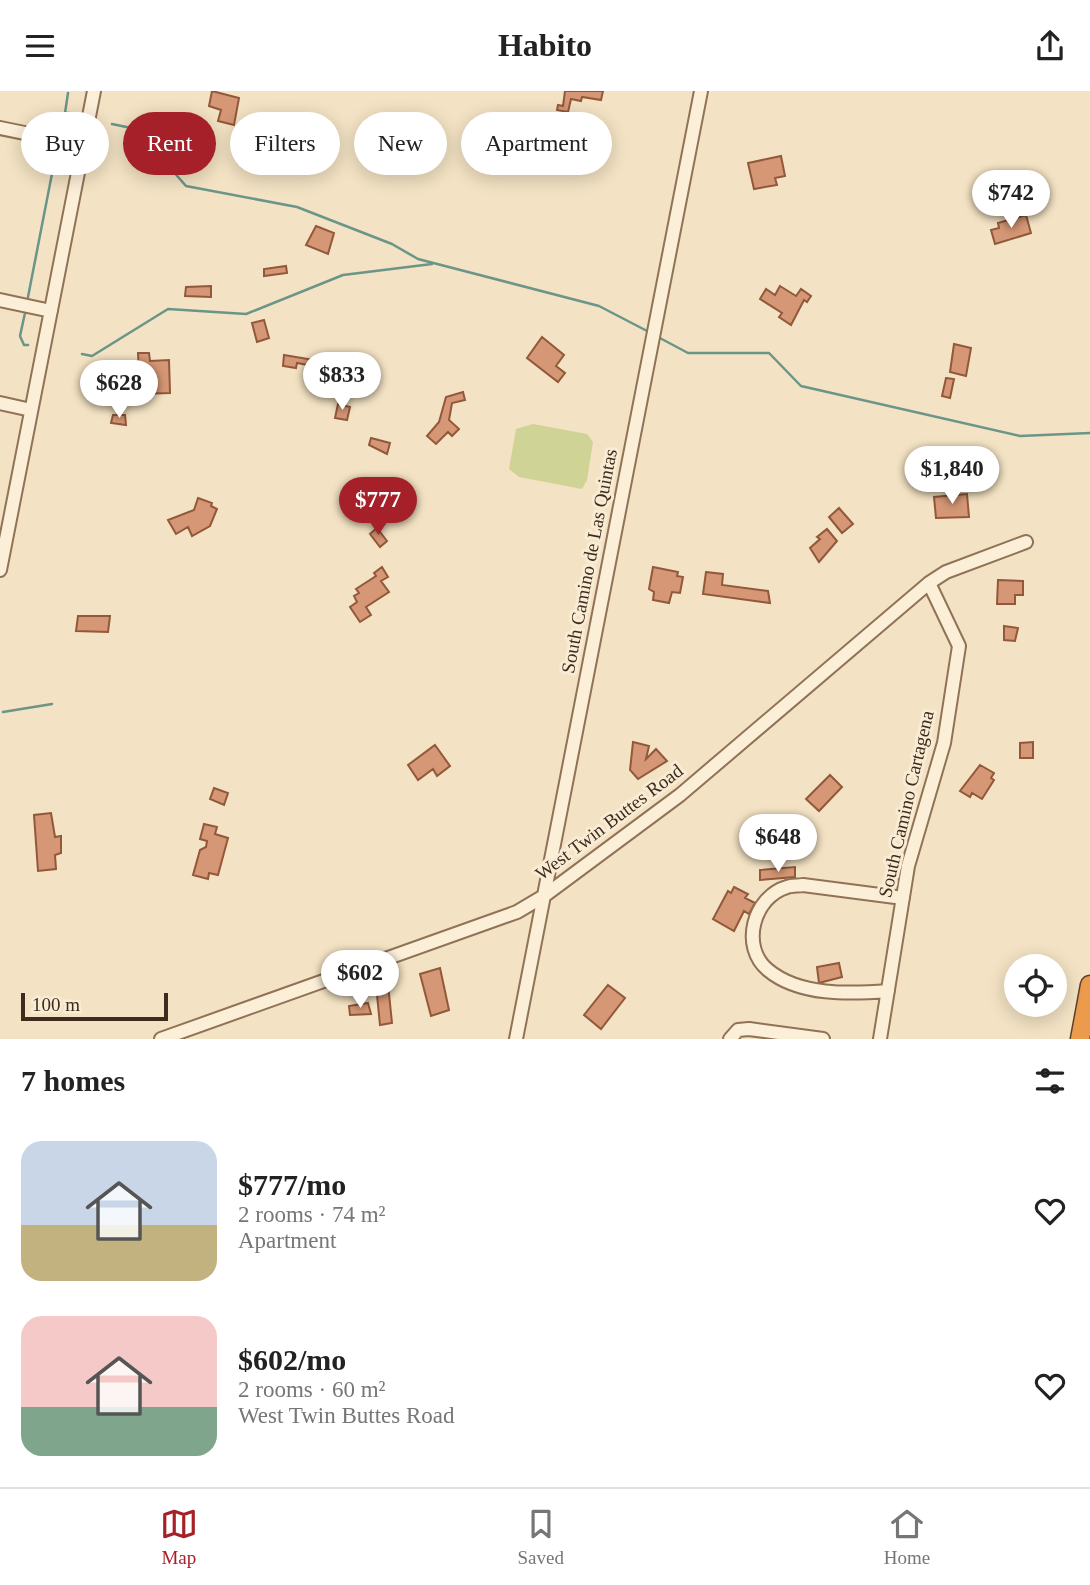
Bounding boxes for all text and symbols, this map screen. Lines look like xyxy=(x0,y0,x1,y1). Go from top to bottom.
icon: menu xyxy=(21,27,59,65)
text: Habito xyxy=(498,27,592,63)
icon: share xyxy=(1031,27,1069,65)
chip: Buy xyxy=(21,112,109,175)
chip: Rent xyxy=(123,112,216,175)
chip: Filters xyxy=(230,112,340,175)
chip: New xyxy=(354,112,447,175)
chip: Apartment xyxy=(461,112,612,175)
pin: $742 xyxy=(970,171,1052,230)
text: $742 xyxy=(988,180,1034,205)
pin: $833 xyxy=(301,353,383,412)
pin: $628 xyxy=(78,361,160,420)
text: $833 xyxy=(319,362,365,387)
text: $628 xyxy=(96,370,142,395)
street label: South Camino de Las Quintas xyxy=(557,447,621,675)
pin: $1,840 xyxy=(895,447,1009,506)
text: $1,840 xyxy=(920,456,984,481)
pin: $777 xyxy=(337,477,419,537)
text: $777 xyxy=(355,487,401,512)
street label: South Camino Cartagena xyxy=(874,708,938,899)
street label: West Twin Buttes Road xyxy=(531,759,687,884)
pin: $648 xyxy=(737,815,819,874)
text: $648 xyxy=(755,824,801,849)
pin: $602 xyxy=(319,951,401,1010)
map controls xyxy=(1004,954,1067,1017)
button: locate xyxy=(1004,954,1067,1017)
text: $602 xyxy=(337,960,383,985)
scale bar xyxy=(21,990,168,1022)
text: 100 m xyxy=(32,994,80,1015)
icon: filters xyxy=(1031,1062,1069,1100)
text: 7 homes xyxy=(21,1064,125,1097)
text: $777/mo xyxy=(238,1168,346,1201)
icon: home xyxy=(77,1169,161,1253)
icon: heart xyxy=(1031,1192,1069,1230)
text: 2 rooms · 74 m² xyxy=(238,1202,385,1227)
text: Apartment xyxy=(238,1228,336,1253)
text: $602/mo xyxy=(238,1343,346,1376)
icon: home xyxy=(77,1344,161,1428)
icon: heart xyxy=(1031,1367,1069,1405)
text: 2 rooms · 60 m² xyxy=(238,1377,385,1402)
text: West Twin Buttes Road xyxy=(238,1403,455,1428)
tab: Map xyxy=(160,1505,198,1569)
tab: Saved xyxy=(518,1505,564,1569)
tab: Home xyxy=(884,1505,930,1569)

